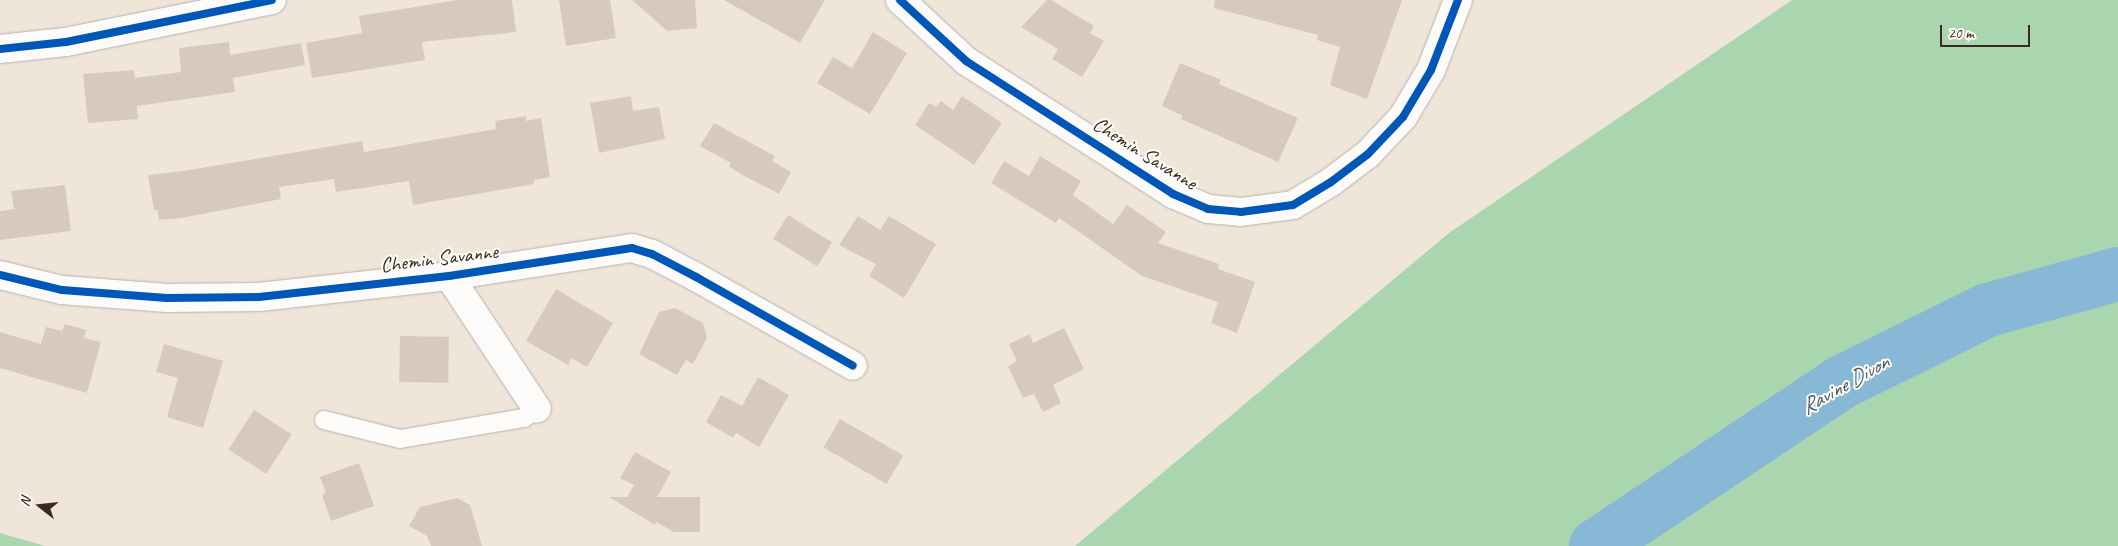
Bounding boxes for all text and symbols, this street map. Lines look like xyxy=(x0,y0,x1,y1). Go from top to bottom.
scale bar xyxy=(1943,15,2033,47)
text: 20 m xyxy=(1948,24,1974,43)
street label: Chemin Savanne xyxy=(1088,111,1202,195)
street label: Chemin Savanne xyxy=(379,238,499,278)
water label: Ravine Divon xyxy=(1796,349,1894,421)
north arrow xyxy=(15,481,65,531)
text: N xyxy=(16,495,34,508)

